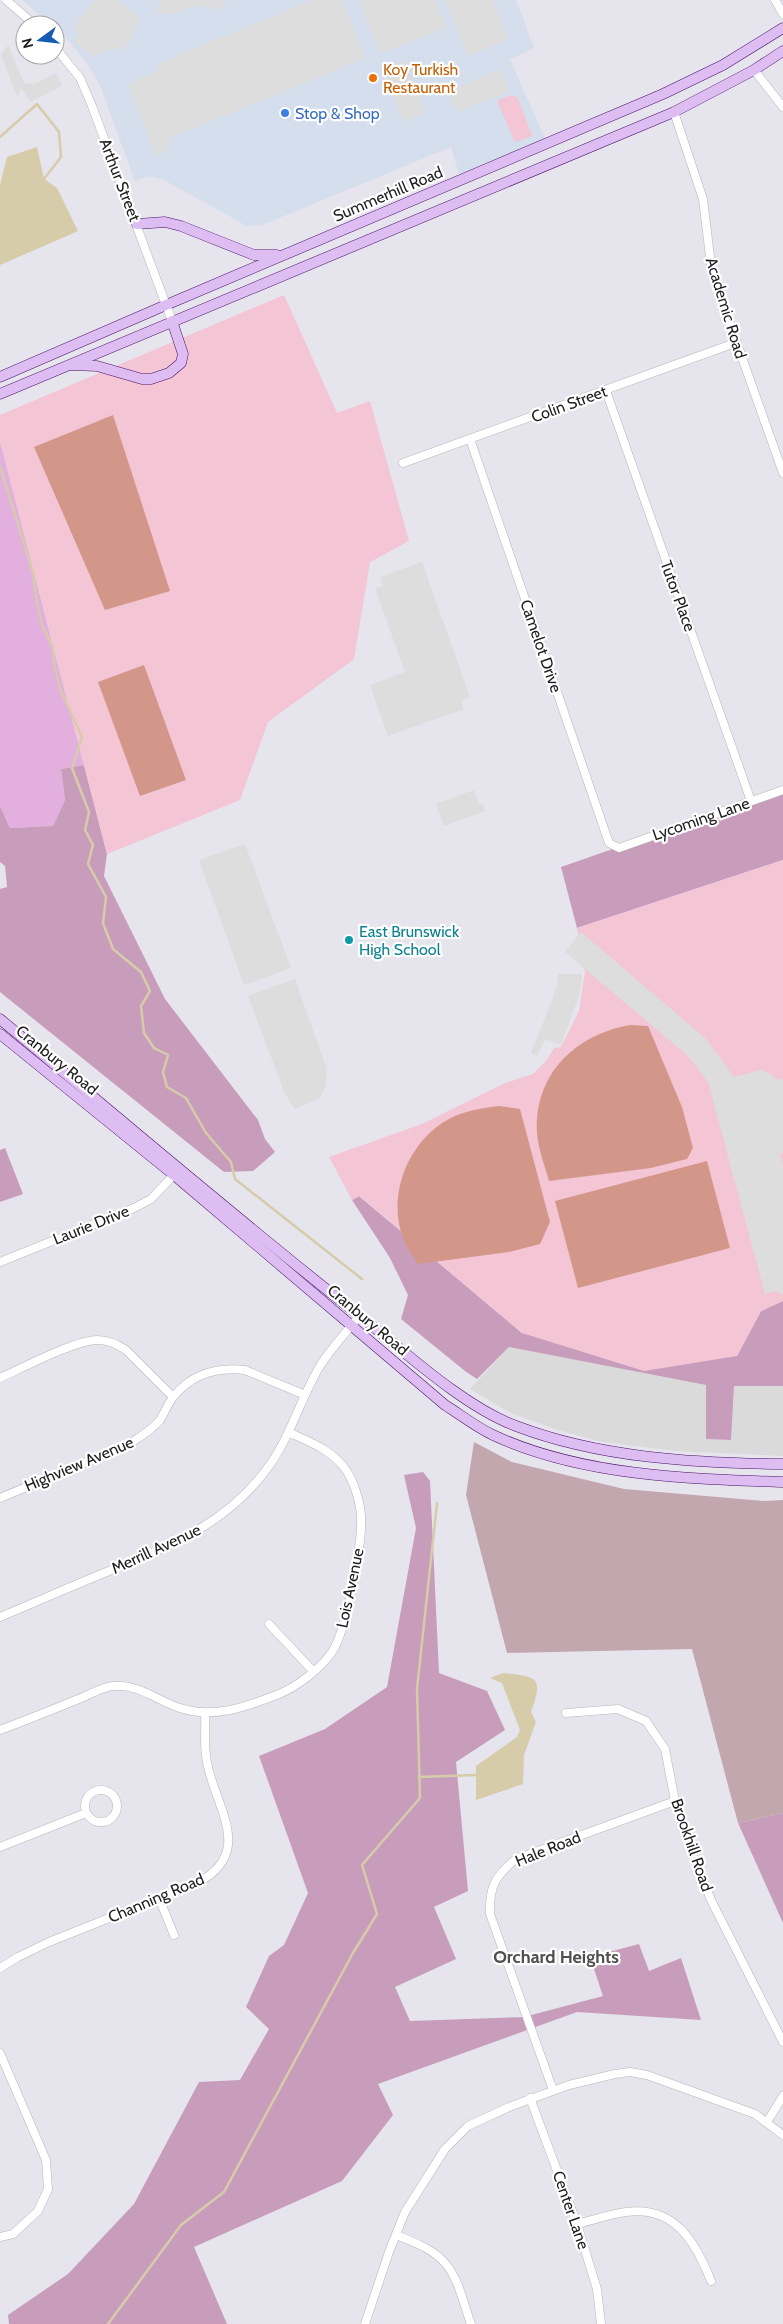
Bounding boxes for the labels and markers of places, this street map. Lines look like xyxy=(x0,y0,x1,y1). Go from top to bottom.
place label: Koy Turkish Restaurant xyxy=(383,60,458,97)
marker: Koy Turkish Restaurant xyxy=(367,72,379,84)
place label: Stop & Shop xyxy=(295,104,380,123)
marker: Stop & Shop xyxy=(279,107,291,119)
place label: East Brunswick High School xyxy=(359,922,460,959)
marker: East Brunswick High School xyxy=(343,934,355,946)

